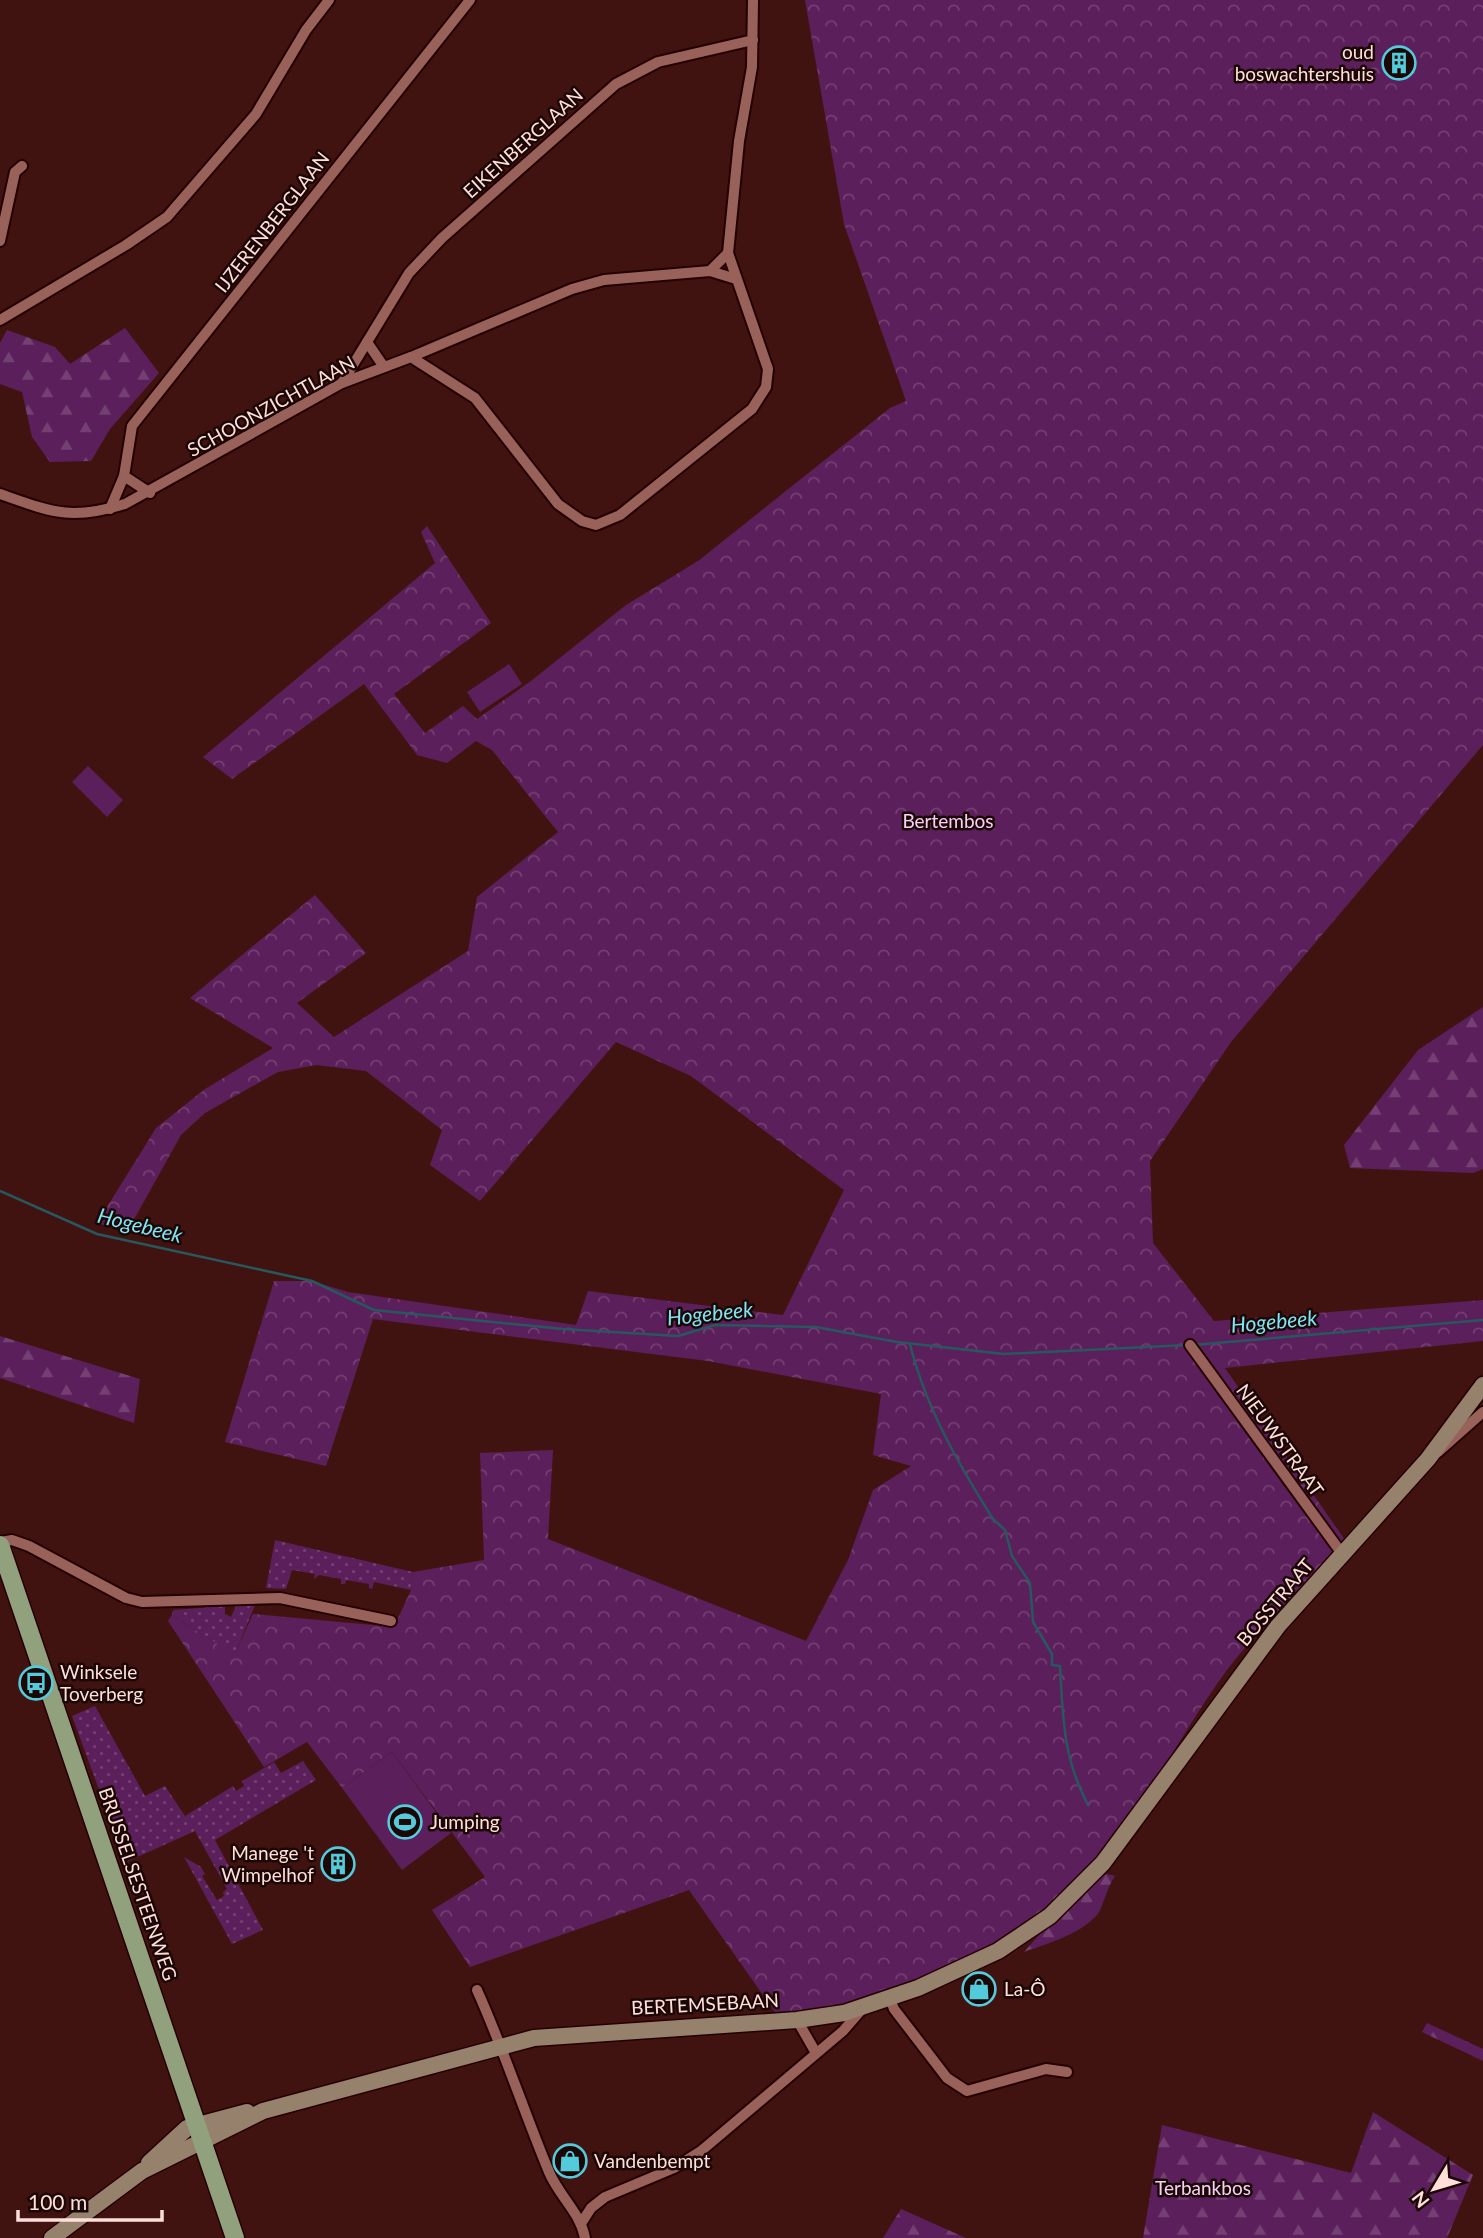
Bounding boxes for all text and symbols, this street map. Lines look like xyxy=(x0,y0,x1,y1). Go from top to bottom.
place label: oud boswachtershuis xyxy=(1235,40,1374,85)
building icon: oud boswachtershuis xyxy=(1380,44,1418,82)
street label: EIKENBERGLAAN xyxy=(458,83,587,202)
street label: IJZERENBERGLAAN xyxy=(210,147,334,297)
street label: SCHOONZICHTLAAN xyxy=(183,350,358,461)
park label: Bertembos xyxy=(902,809,994,832)
water label: Hogebeek xyxy=(95,1202,186,1247)
water label: Hogebeek xyxy=(666,1295,755,1329)
water label: Hogebeek xyxy=(1230,1304,1319,1337)
street label: NIEUWSTRAAT xyxy=(1232,1379,1329,1500)
street label: BOSSTRAAT xyxy=(1231,1553,1318,1650)
place label: Winksele Toverberg xyxy=(60,1660,143,1705)
bus stop icon: Winksele Toverberg xyxy=(17,1664,55,1702)
street label: BRUSSELSESTEENWEG xyxy=(95,1784,182,1984)
sports icon: Jumping xyxy=(386,1803,424,1841)
place label: Jumping xyxy=(430,1810,500,1833)
place label: Manege 't Wimpelhof xyxy=(221,1841,314,1886)
building icon: Manege 't Wimpelhof xyxy=(319,1845,357,1883)
shop icon: La-Ô xyxy=(960,1970,998,2008)
place label: La-Ô xyxy=(1004,1977,1045,2000)
street label: BERTEMSEBAAN xyxy=(630,1988,780,2019)
shop icon: Vandenbempt xyxy=(551,2142,589,2180)
place label: Vandenbempt xyxy=(594,2149,711,2172)
north arrow xyxy=(1399,2154,1469,2224)
park label: Terbankbos xyxy=(1155,2176,1251,2199)
scale bar xyxy=(18,2178,161,2222)
text: N xyxy=(1407,2187,1434,2213)
text: 100 m xyxy=(28,2189,87,2214)

